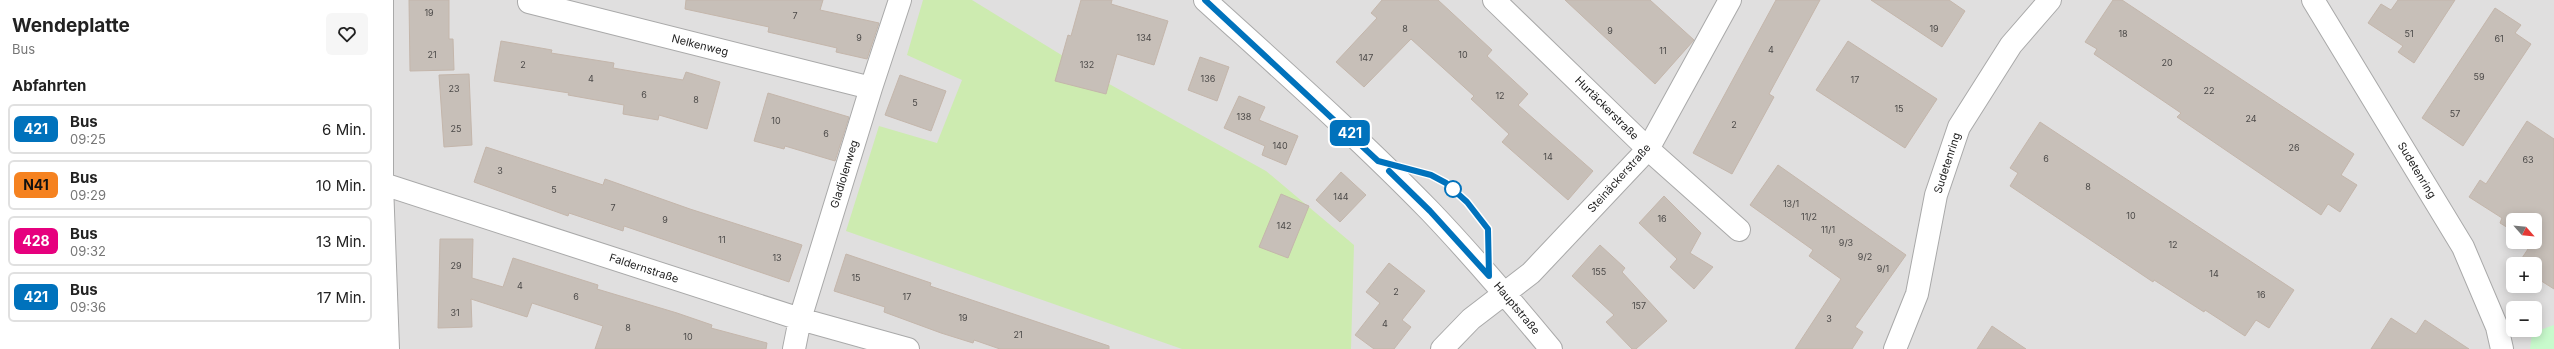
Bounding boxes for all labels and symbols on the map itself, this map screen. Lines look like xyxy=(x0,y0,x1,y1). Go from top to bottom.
house number: 19 xyxy=(424,7,434,18)
house number: 7 xyxy=(792,10,798,21)
house number: 8 xyxy=(1402,23,1408,34)
house number: 19 xyxy=(1929,23,1939,34)
house number: 9 xyxy=(1607,25,1613,36)
house number: 18 xyxy=(2118,28,2128,39)
house number: 51 xyxy=(2404,28,2414,39)
street label: Nelkenweg xyxy=(670,31,730,59)
house number: 9 xyxy=(856,32,862,43)
house number: 134 xyxy=(1136,32,1152,43)
house number: 61 xyxy=(2494,33,2504,44)
house number: 4 xyxy=(1768,44,1774,55)
house number: 11 xyxy=(1659,45,1667,56)
house number: 21 xyxy=(427,49,437,60)
house number: 10 xyxy=(1458,49,1468,60)
house number: 147 xyxy=(1359,52,1373,63)
house number: 20 xyxy=(2161,57,2173,68)
house number: 2 xyxy=(520,59,526,70)
house number: 132 xyxy=(1080,59,1094,70)
house number: 59 xyxy=(2473,71,2485,82)
house number: 4 xyxy=(588,73,594,84)
house number: 136 xyxy=(1201,73,1216,84)
street label: Hurtäckerstraße xyxy=(1572,73,1642,143)
house number: 17 xyxy=(1851,74,1859,85)
house number: 23 xyxy=(448,83,460,94)
house number: 22 xyxy=(2204,85,2214,96)
house number: 6 xyxy=(641,89,647,100)
house number: 12 xyxy=(1495,90,1505,101)
house number: 8 xyxy=(693,94,699,105)
house number: 5 xyxy=(912,97,918,108)
house number: 15 xyxy=(1894,103,1904,114)
house number: 57 xyxy=(2450,108,2460,119)
house number: 138 xyxy=(1237,111,1252,122)
house number: 24 xyxy=(2245,113,2257,124)
house number: 10 xyxy=(771,115,781,126)
house number: 2 xyxy=(1731,119,1737,130)
line badge: 421 xyxy=(1327,120,1373,146)
house number: 25 xyxy=(451,123,461,134)
house number: 6 xyxy=(823,128,829,139)
street label: Sudetenring xyxy=(1931,131,1963,195)
street label: Gladiolenweg xyxy=(827,138,861,210)
street label: Sudetenring xyxy=(2395,139,2439,201)
house number: 140 xyxy=(1272,140,1288,151)
street label: Steinäckerstraße xyxy=(1584,141,1654,215)
house number: 26 xyxy=(2288,142,2300,153)
house number: 14 xyxy=(1543,151,1553,162)
house number: 6 xyxy=(2043,153,2049,164)
house number: 63 xyxy=(2522,154,2534,165)
house number: 3 xyxy=(497,165,503,176)
unlabelled marker xyxy=(1444,180,1462,198)
house number: 8 xyxy=(2085,181,2091,192)
house number: 5 xyxy=(551,184,557,195)
house number: 144 xyxy=(1333,191,1349,202)
house number: 13/1 xyxy=(1783,198,1799,209)
house number: 7 xyxy=(610,202,616,213)
house number: 10 xyxy=(2126,210,2136,221)
house number: 11/2 xyxy=(1801,211,1817,222)
house number: 16 xyxy=(1657,213,1667,224)
north arrow xyxy=(2506,213,2542,249)
house number: 9 xyxy=(662,214,668,225)
house number: 142 xyxy=(1277,220,1291,231)
house number: 11/1 xyxy=(1821,224,1835,235)
house number: 11 xyxy=(718,234,726,245)
house number: 9/3 xyxy=(1839,237,1854,248)
house number: 12 xyxy=(2168,239,2178,250)
street label: Faldernstraße xyxy=(608,250,680,286)
house number: 9/2 xyxy=(1858,251,1872,262)
house number: 13 xyxy=(772,252,782,263)
house number: 29 xyxy=(450,260,462,271)
house number: 9/1 xyxy=(1877,263,1889,274)
house number: 155 xyxy=(1592,266,1606,277)
house number: 14 xyxy=(2209,268,2219,279)
house number: 15 xyxy=(851,272,861,283)
street label: Hauptstraße xyxy=(1491,279,1543,337)
house number: 4 xyxy=(517,280,523,291)
house number: 2 xyxy=(1393,286,1399,297)
house number: 16 xyxy=(2256,289,2266,300)
house number: 6 xyxy=(573,291,579,302)
house number: 17 xyxy=(903,291,911,302)
house number: 157 xyxy=(1632,300,1646,311)
house number: 31 xyxy=(450,307,460,318)
house number: 19 xyxy=(958,312,968,323)
house number: 3 xyxy=(1826,313,1832,324)
house number: 4 xyxy=(1382,318,1388,329)
house number: 8 xyxy=(625,322,631,333)
house number: 21 xyxy=(1013,329,1023,340)
house number: 10 xyxy=(683,331,693,342)

